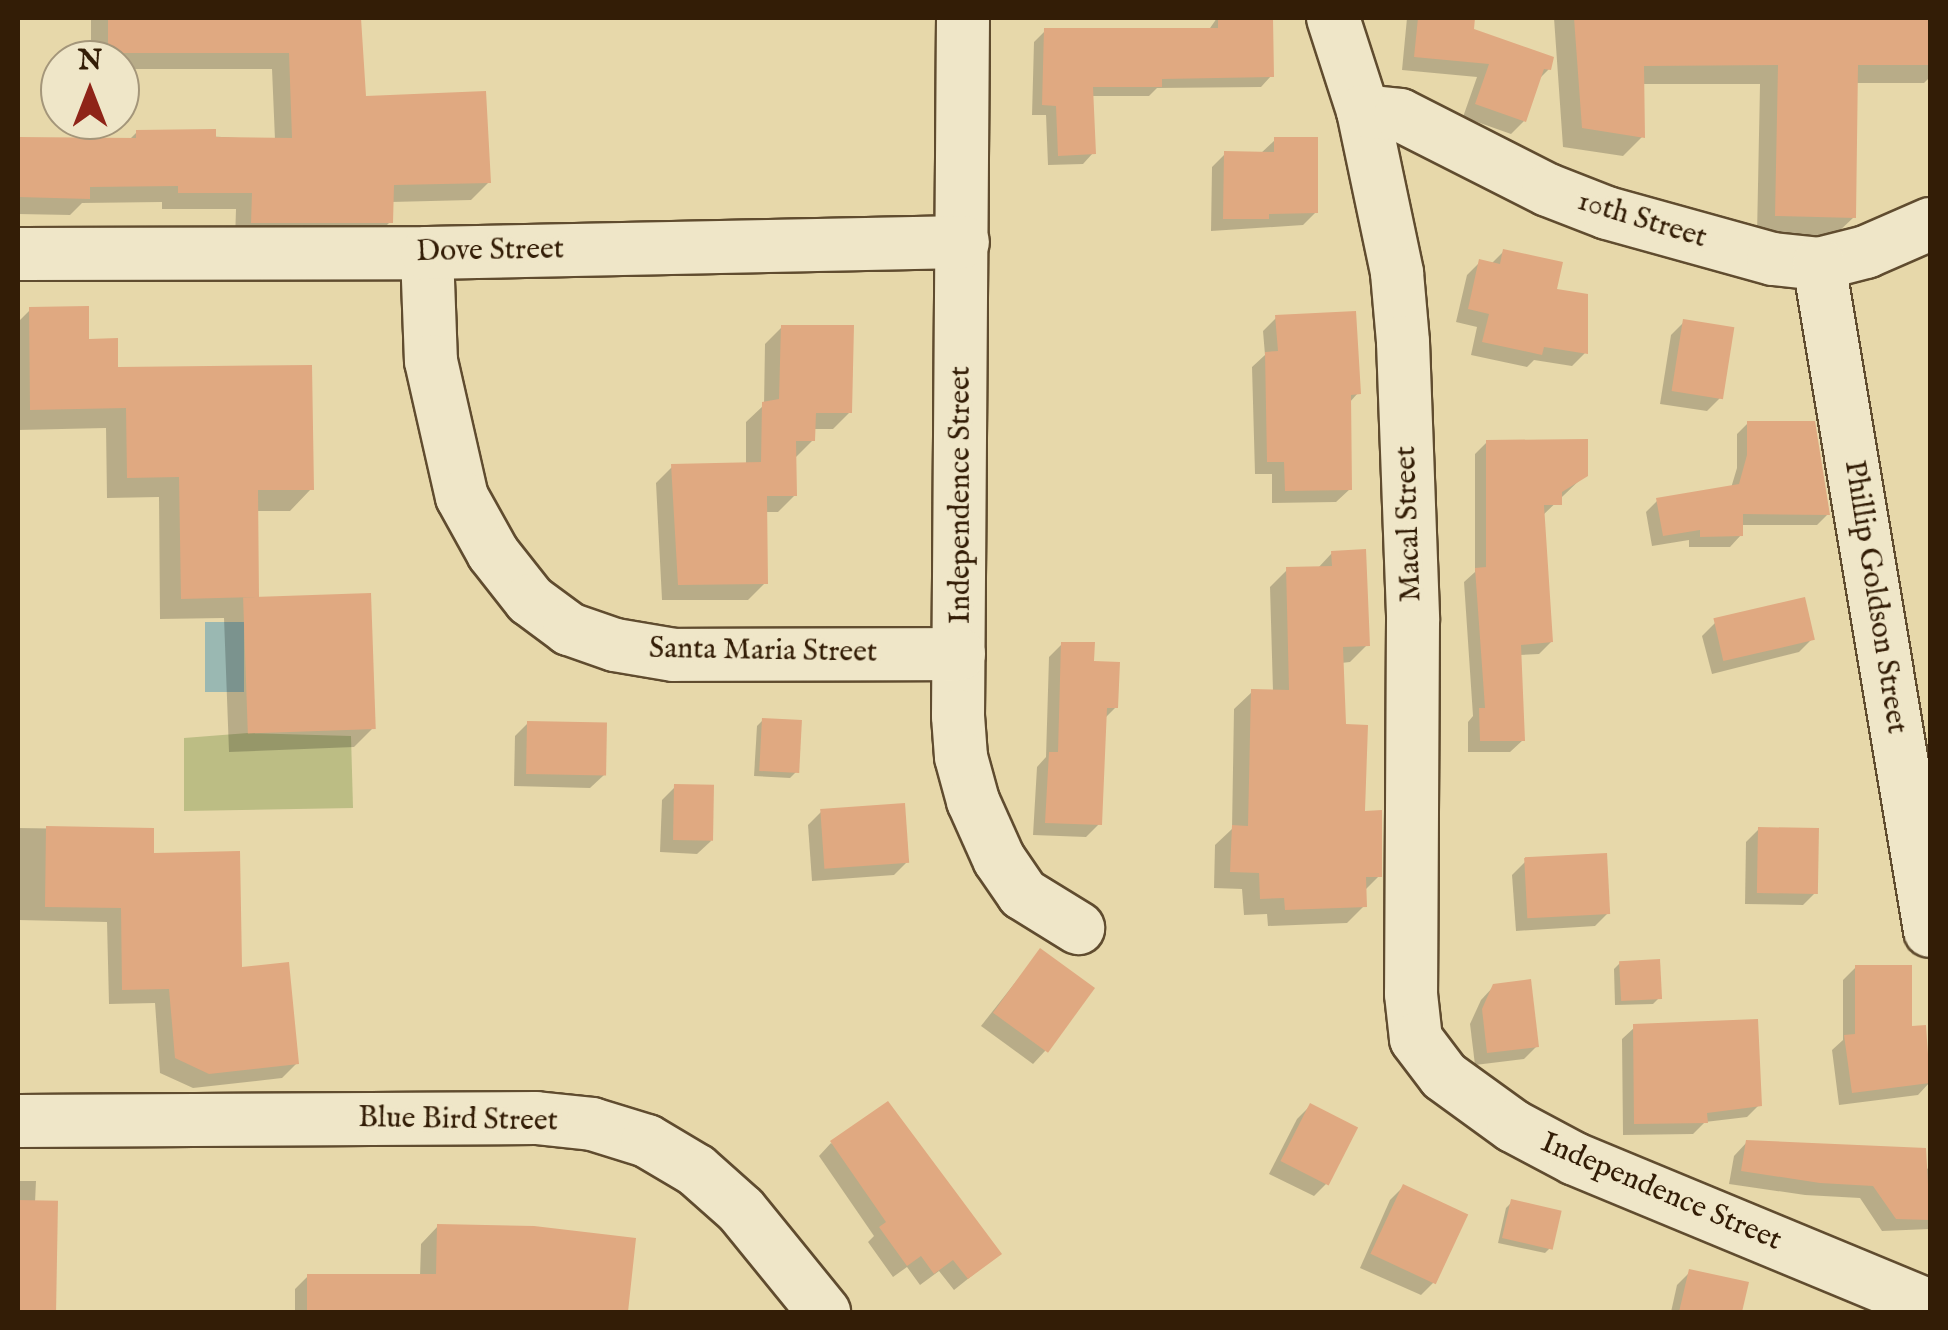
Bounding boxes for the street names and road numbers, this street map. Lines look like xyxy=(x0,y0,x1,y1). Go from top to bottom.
street label: 10th Street xyxy=(1573,183,1711,257)
street label: Dove Street xyxy=(416,232,564,270)
street label: Independence Street xyxy=(943,366,979,624)
street label: Macal Street xyxy=(1388,445,1430,603)
street label: Phillip Goldson Street xyxy=(1836,458,1914,736)
street label: Santa Maria Street xyxy=(649,631,877,671)
street label: Blue Bird Street xyxy=(358,1100,558,1140)
street label: Independence Street xyxy=(1535,1125,1787,1259)

